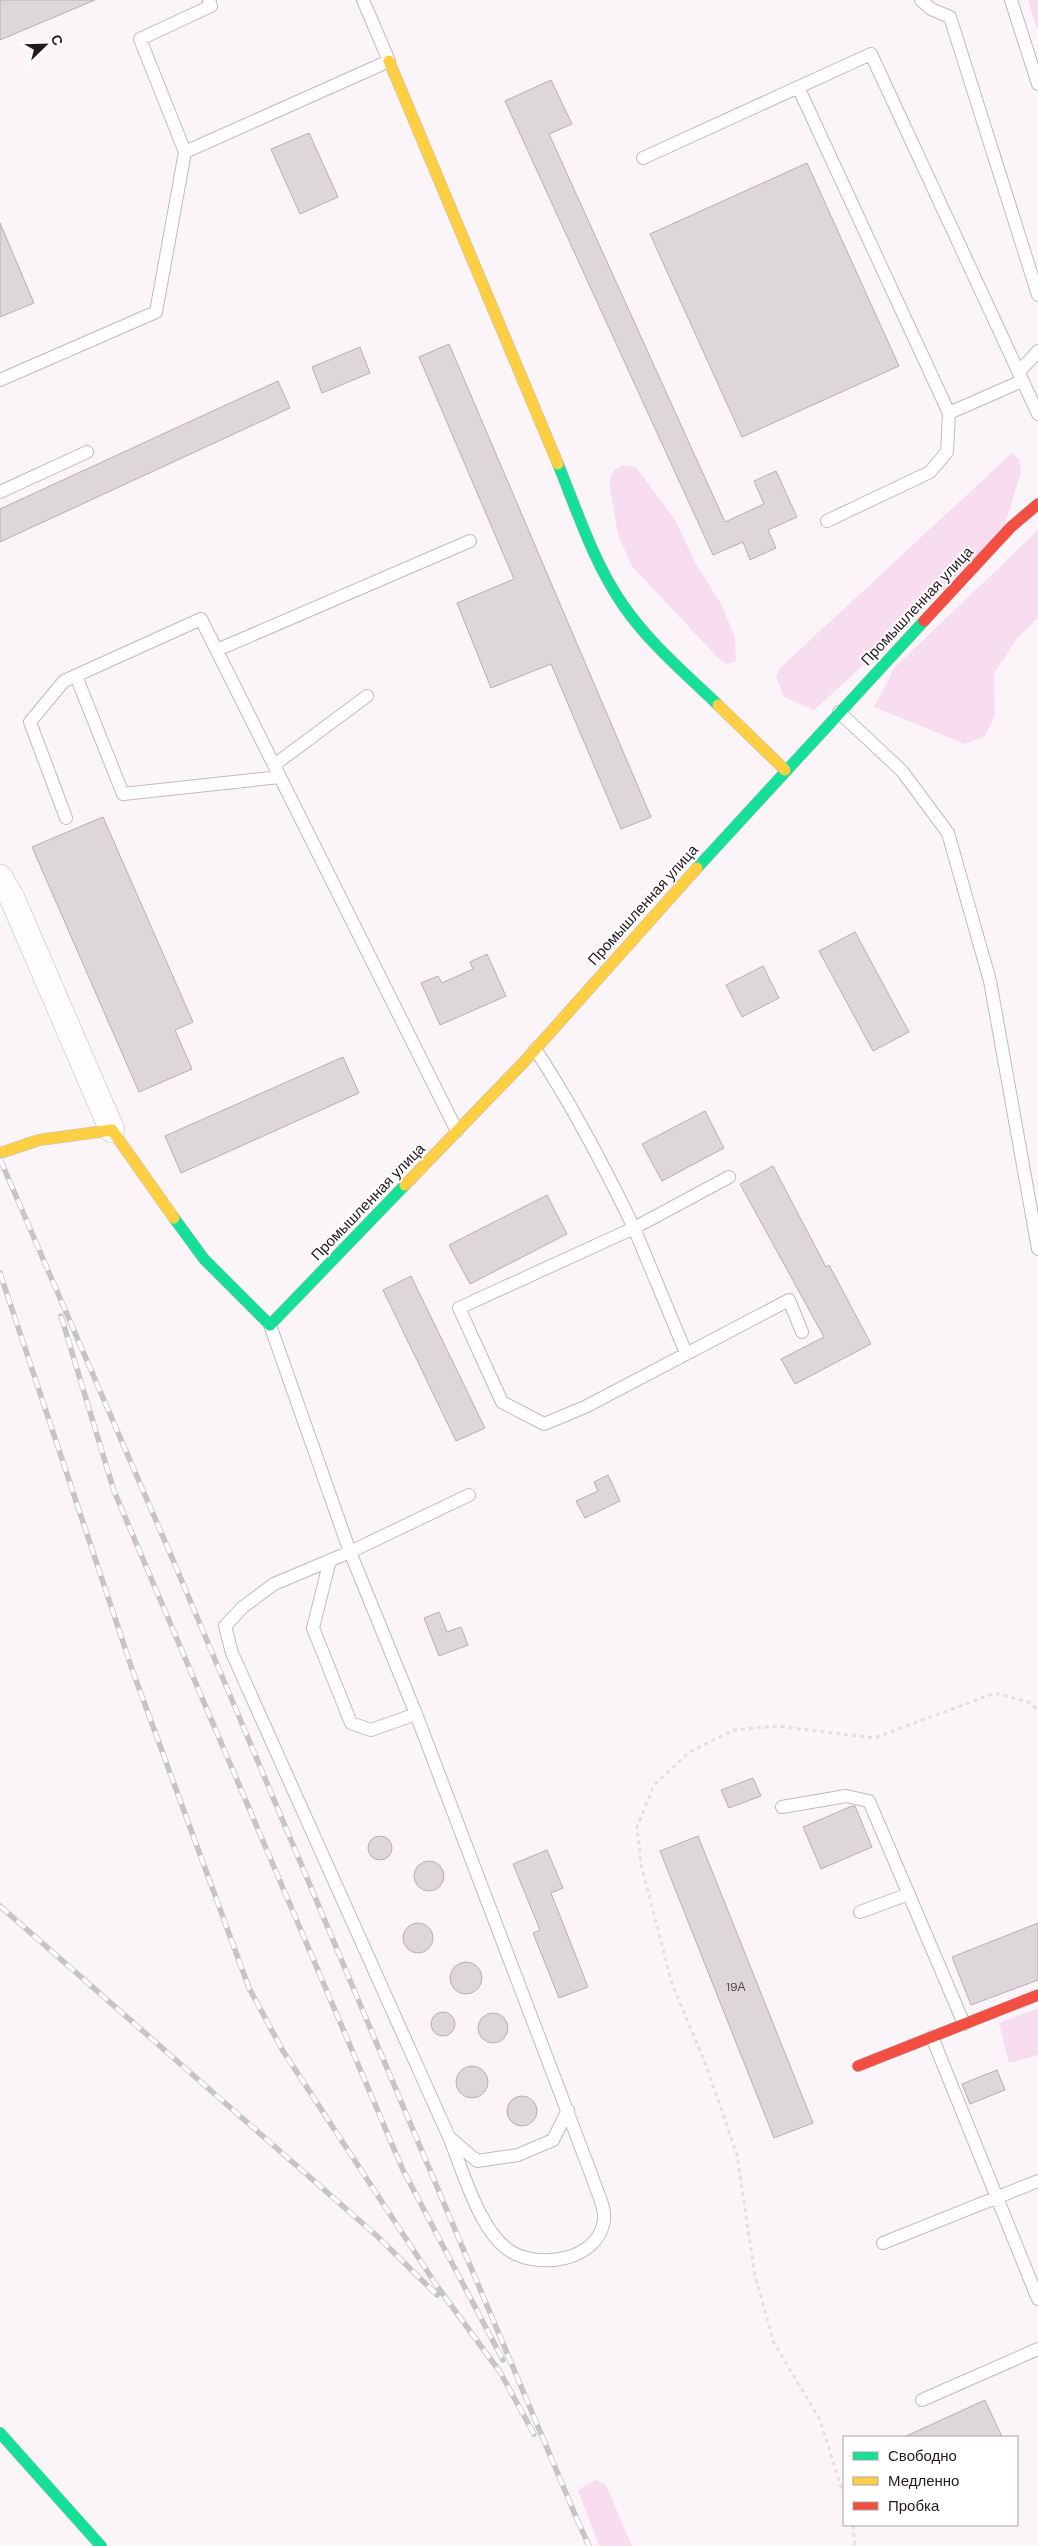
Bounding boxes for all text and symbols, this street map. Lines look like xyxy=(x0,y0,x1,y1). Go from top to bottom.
north arrow xyxy=(20,20,70,70)
text: С xyxy=(47,32,67,48)
street label: Промышленная улица xyxy=(857,542,978,670)
street label: Промышленная улица xyxy=(583,840,703,970)
street label: Промышленная улица xyxy=(307,1138,430,1265)
house number: 19А xyxy=(726,1979,746,1995)
legend xyxy=(843,2436,1018,2526)
text: Свободно xyxy=(888,2446,957,2466)
text: Медленно xyxy=(888,2471,959,2491)
text: Пробка xyxy=(888,2496,940,2516)

